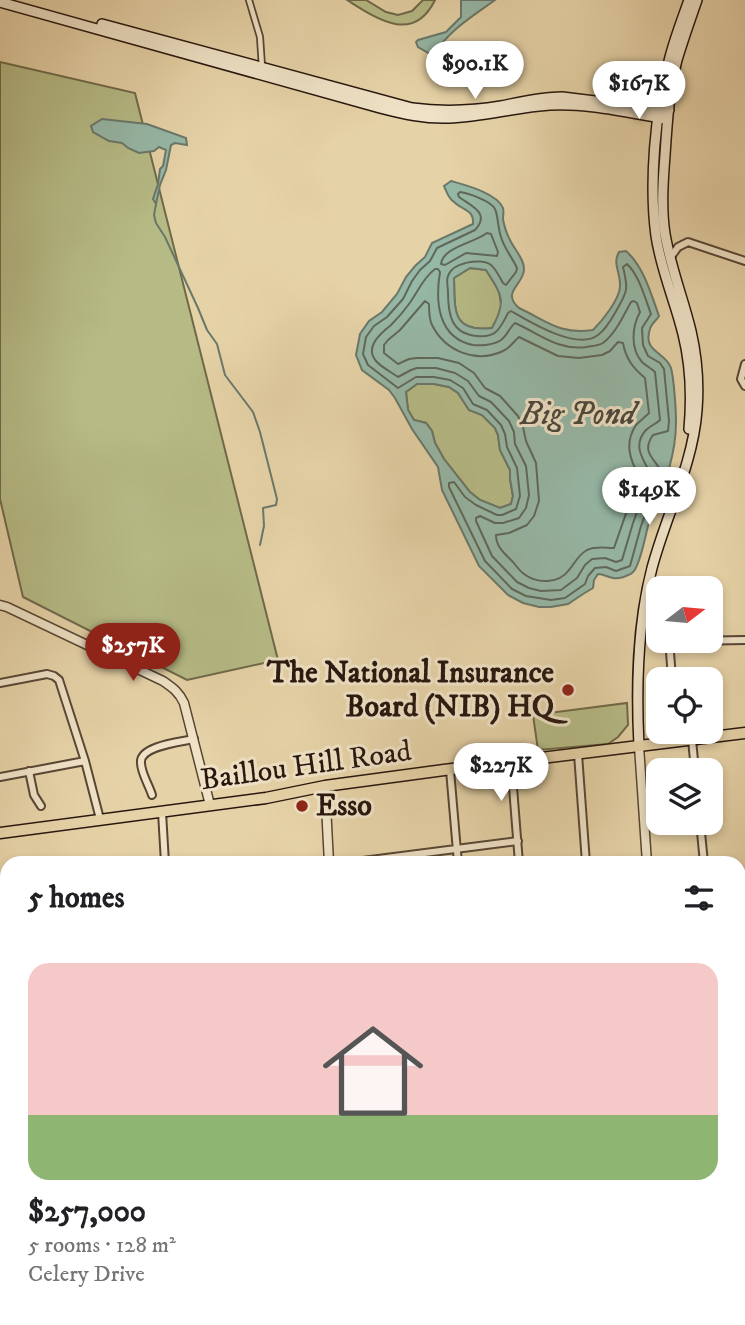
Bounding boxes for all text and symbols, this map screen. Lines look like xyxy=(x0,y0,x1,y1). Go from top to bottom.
pin: $90.1K xyxy=(418,42,532,101)
text: $90.1K xyxy=(442,49,508,78)
pin: $167K xyxy=(590,61,688,121)
text: $167K xyxy=(608,69,670,98)
water label: Big Pond xyxy=(519,395,641,435)
pin: $149K xyxy=(600,468,698,527)
text: $149K xyxy=(618,475,680,504)
north arrow xyxy=(646,576,723,653)
map controls xyxy=(646,576,723,835)
pin: $257K xyxy=(84,624,182,683)
text: $257K xyxy=(101,631,165,660)
place label: The National Insurance Board (NIB) HQ xyxy=(266,655,568,726)
button: locate xyxy=(646,667,723,744)
marker: The National Insurance Board (NIB) HQ xyxy=(560,682,576,698)
street label: Baillou Hill Road xyxy=(198,733,414,799)
pin: $227K xyxy=(452,744,550,803)
text: $227K xyxy=(470,751,532,780)
button: layers xyxy=(646,758,723,835)
place label: Esso xyxy=(316,788,372,825)
marker: Esso xyxy=(294,798,310,814)
icon: filters xyxy=(680,879,718,917)
text: 5 homes xyxy=(28,880,124,917)
icon: home xyxy=(310,1008,436,1134)
text: $257,000 xyxy=(28,1194,146,1231)
text: 5 rooms · 128 m² xyxy=(28,1231,176,1260)
text: Celery Drive xyxy=(28,1260,145,1289)

